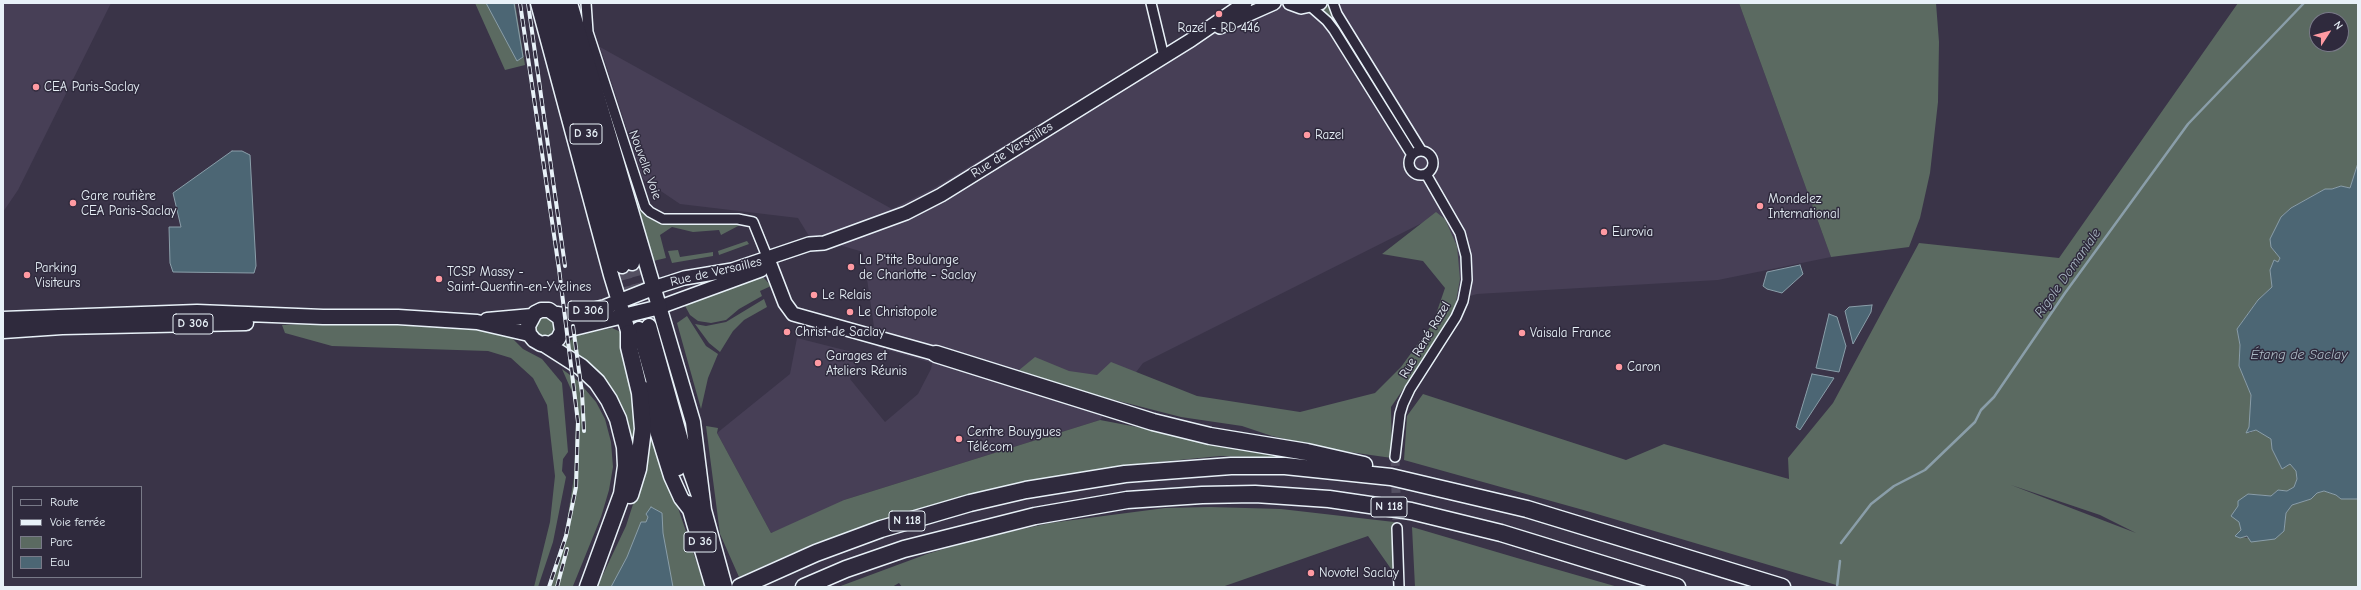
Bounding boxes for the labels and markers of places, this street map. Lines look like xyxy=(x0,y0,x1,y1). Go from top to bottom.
marker: Razel - RD 446 xyxy=(1214,9,1224,19)
place label: Razel - RD 446 xyxy=(1178,20,1260,36)
place label: CEA Paris-Saclay xyxy=(44,79,139,95)
marker: CEA Paris-Saclay xyxy=(31,82,41,92)
place label: Razel xyxy=(1315,127,1344,143)
marker: Razel xyxy=(1302,130,1312,140)
place label: Gare routière CEA Paris-Saclay xyxy=(81,188,176,219)
place label: Mondelez International xyxy=(1768,191,1839,222)
marker: Gare routière CEA Paris-Saclay xyxy=(68,198,78,208)
marker: Mondelez International xyxy=(1755,201,1765,211)
place label: Eurovia xyxy=(1612,224,1653,240)
marker: Eurovia xyxy=(1599,227,1609,237)
place label: La P'tite Boulange de Charlotte - Saclay xyxy=(859,252,976,283)
place label: Parking Visiteurs xyxy=(35,260,80,291)
marker: La P'tite Boulange de Charlotte - Saclay xyxy=(846,262,856,272)
place label: TCSP Massy - Saint-Quentin-en-Yvelines xyxy=(447,264,591,295)
marker: Parking Visiteurs xyxy=(22,270,32,280)
marker: TCSP Massy - Saint-Quentin-en-Yvelines xyxy=(434,274,444,284)
place label: Le Relais xyxy=(822,287,871,303)
marker: Le Relais xyxy=(809,290,819,300)
place label: Le Christopole xyxy=(858,304,937,320)
marker: Le Christopole xyxy=(845,307,855,317)
place label: Christ de Saclay xyxy=(795,324,885,340)
place label: Vaisala France xyxy=(1530,325,1611,341)
marker: Christ de Saclay xyxy=(782,327,792,337)
marker: Vaisala France xyxy=(1517,328,1527,338)
place label: Garages et Ateliers Réunis xyxy=(826,348,907,379)
marker: Garages et Ateliers Réunis xyxy=(813,358,823,368)
place label: Caron xyxy=(1627,359,1661,375)
marker: Caron xyxy=(1614,362,1624,372)
place label: Centre Bouygues Télécom xyxy=(967,424,1061,455)
marker: Centre Bouygues Télécom xyxy=(954,434,964,444)
place label: Novotel Saclay xyxy=(1319,565,1399,581)
marker: Novotel Saclay xyxy=(1306,568,1316,578)

